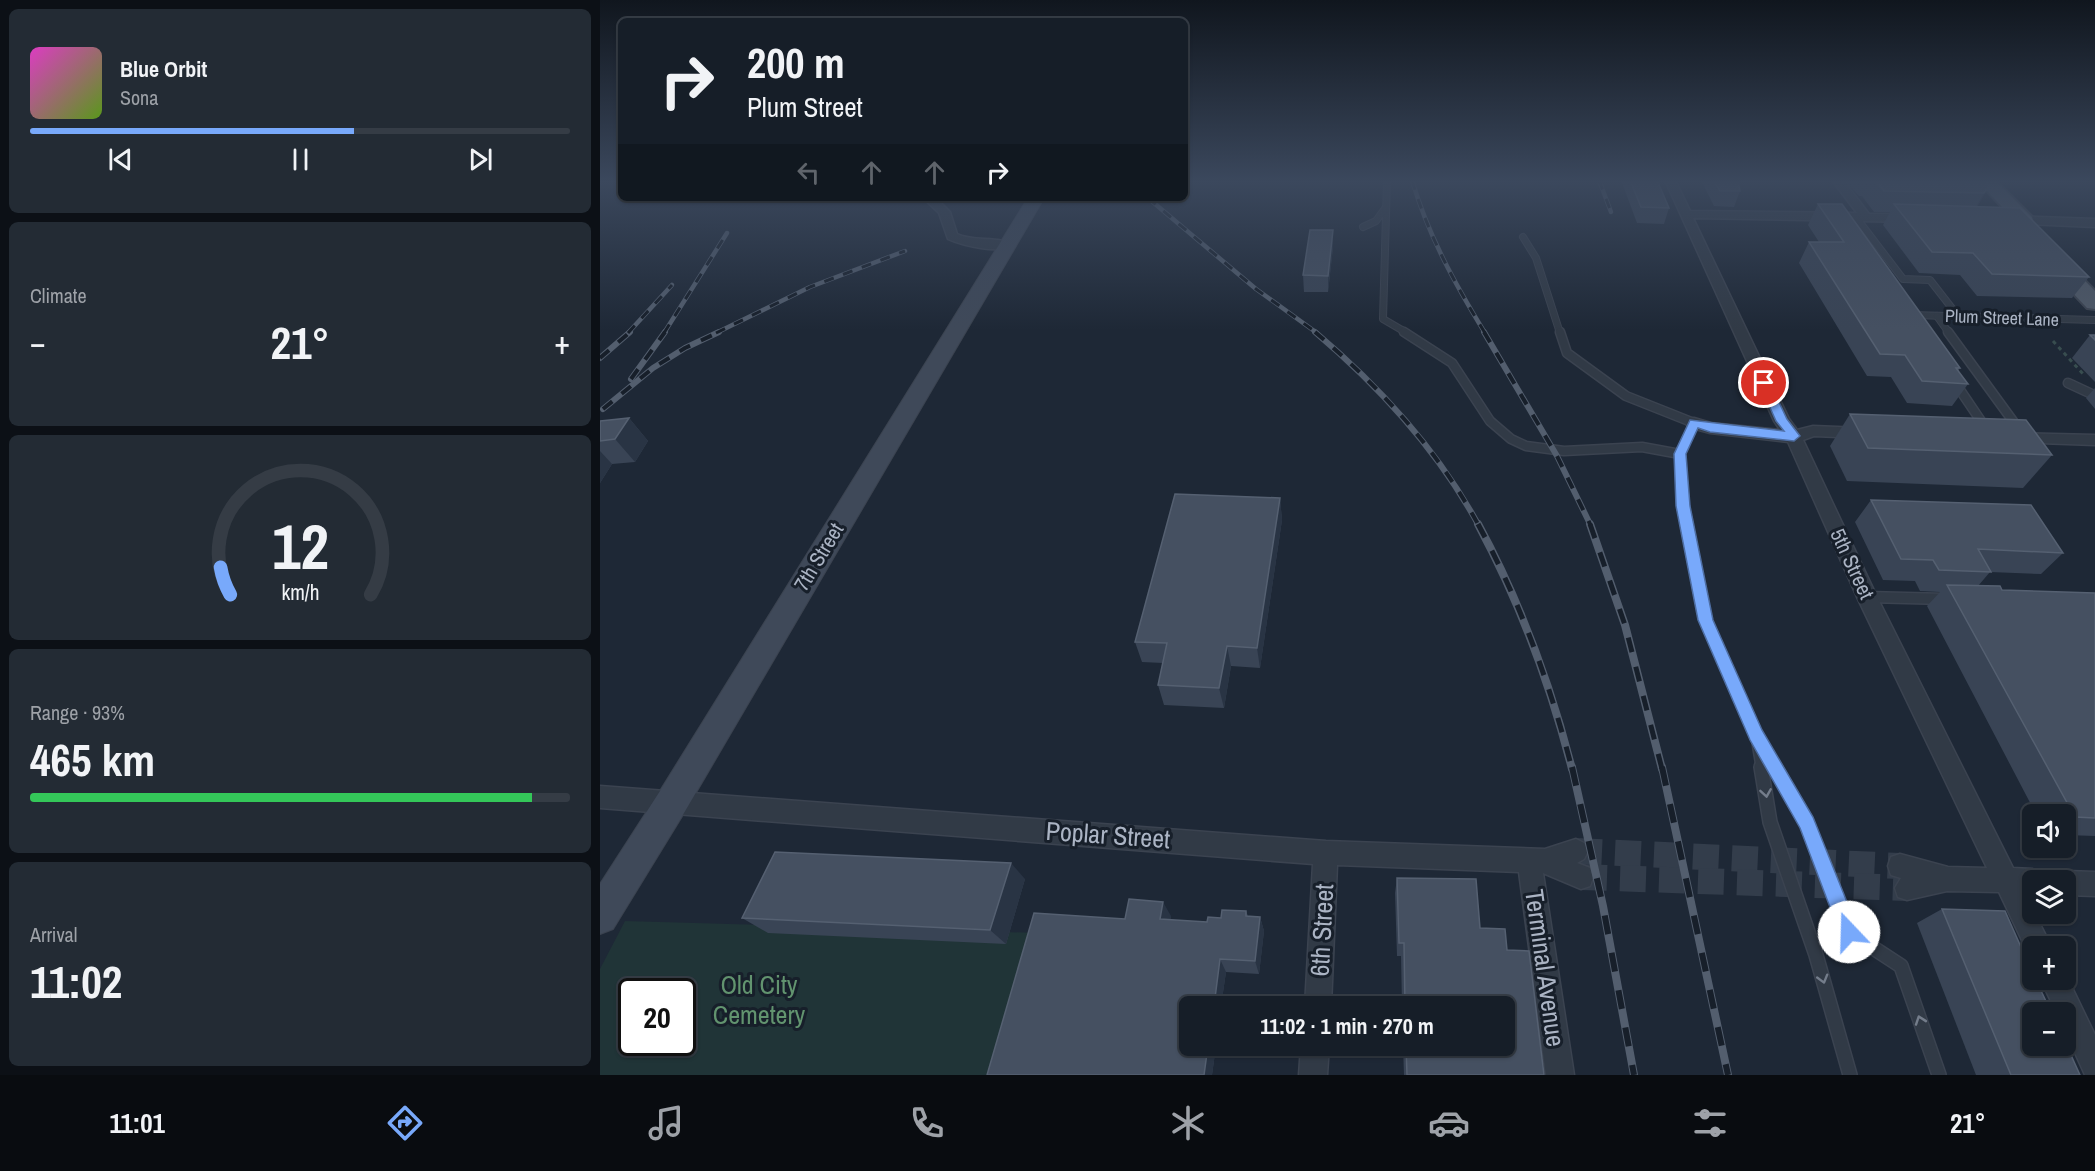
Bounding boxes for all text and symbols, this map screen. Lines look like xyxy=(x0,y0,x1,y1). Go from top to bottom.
text: 200 m xyxy=(747,35,845,91)
icon: right xyxy=(648,42,726,120)
text: Blue Orbit xyxy=(120,54,207,84)
text: Sona xyxy=(120,84,158,111)
text: Plum Street xyxy=(747,89,863,125)
icon: previous xyxy=(104,143,137,176)
icon: pause xyxy=(284,143,317,176)
icon: next xyxy=(464,143,497,176)
icon: left xyxy=(792,156,825,189)
icon: ahead xyxy=(855,156,888,189)
icon: ahead xyxy=(918,156,951,189)
icon: right xyxy=(981,156,1014,189)
text: Climate xyxy=(30,282,87,309)
street label: Plum Street Lane xyxy=(1945,303,2059,332)
text: 21° xyxy=(270,312,330,373)
text: − xyxy=(30,320,46,364)
text: + xyxy=(554,320,570,364)
pin xyxy=(1738,357,1789,408)
icon: arrive xyxy=(1747,366,1780,399)
text: 12 xyxy=(272,504,328,588)
street label: 7th Street xyxy=(787,517,850,596)
street label: 5th Street xyxy=(1824,524,1881,604)
text: km/h xyxy=(281,578,319,607)
text: Range · 93% xyxy=(30,699,125,726)
text: 465 km xyxy=(30,729,155,790)
one-way arrow xyxy=(1759,788,1771,797)
map controls xyxy=(2022,804,2076,1056)
button: sound xyxy=(2022,804,2076,858)
street label: Poplar Street xyxy=(1045,813,1171,856)
button: layers xyxy=(2022,870,2076,924)
street label: 6th Street xyxy=(1302,883,1341,977)
street label: Terminal Avenue xyxy=(1517,887,1574,1049)
position arrow xyxy=(1817,900,1881,964)
text: Arrival xyxy=(30,921,77,948)
button: + xyxy=(2022,936,2076,990)
text: 11:02 xyxy=(30,951,122,1012)
park label: Old City Cemetery xyxy=(713,967,806,1032)
one-way arrow xyxy=(1816,973,1828,984)
speed limit sign: 20 xyxy=(618,978,696,1056)
button: − xyxy=(2022,1002,2076,1056)
text: 11:02 · 1 min · 270 m xyxy=(1260,1011,1434,1041)
one-way arrow xyxy=(1915,1015,1928,1026)
icon: directions xyxy=(384,1102,426,1144)
icon: music xyxy=(645,1102,687,1144)
icon: phone xyxy=(906,1102,948,1144)
icon: climate xyxy=(1167,1102,1209,1144)
icon: car xyxy=(1428,1102,1470,1144)
icon: filters xyxy=(1689,1102,1731,1144)
text: 11:01 xyxy=(110,1105,165,1141)
text: 21° xyxy=(1950,1105,1985,1141)

